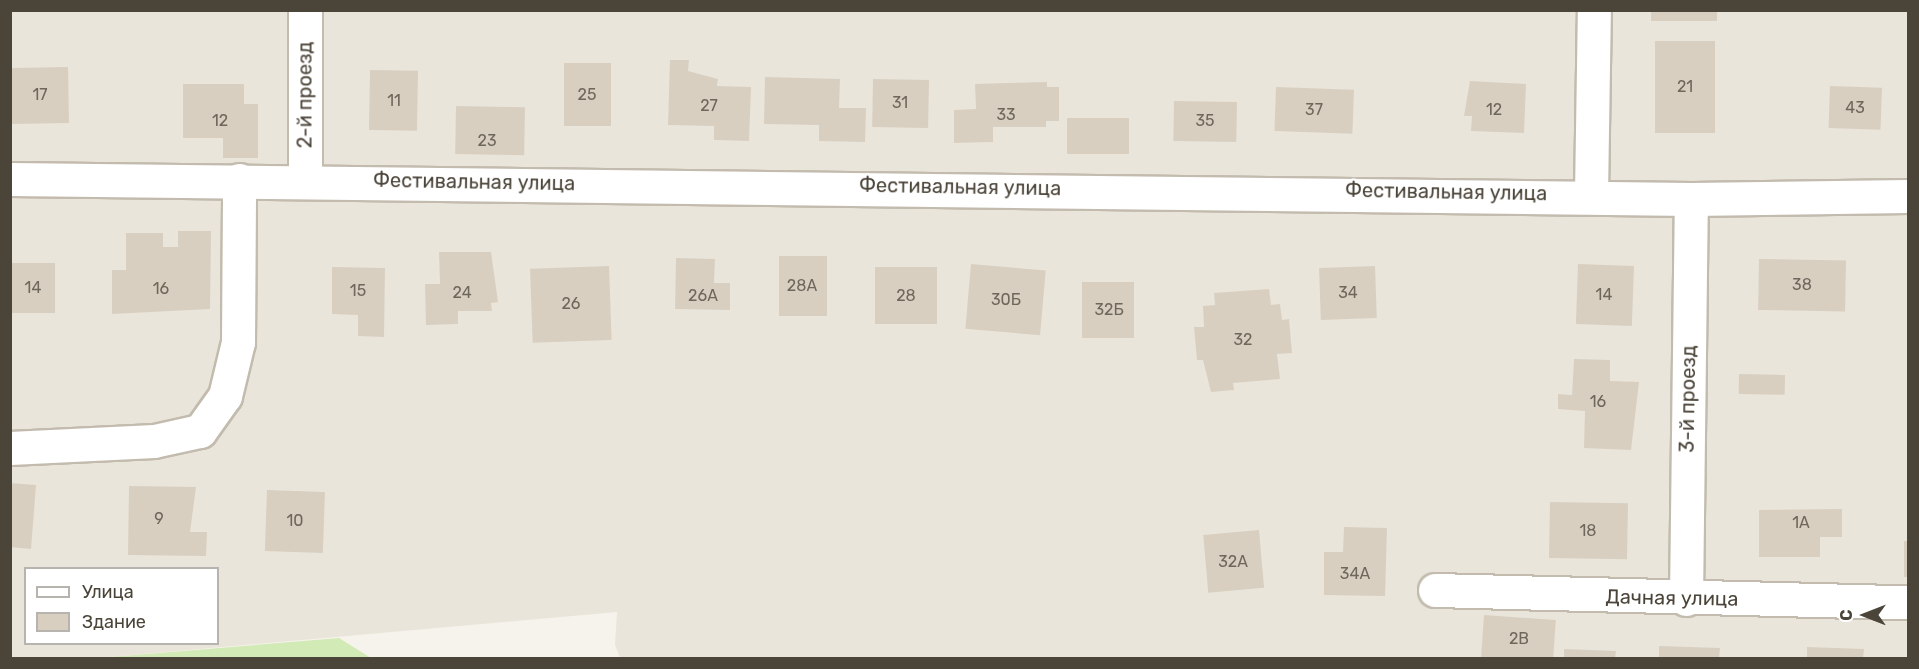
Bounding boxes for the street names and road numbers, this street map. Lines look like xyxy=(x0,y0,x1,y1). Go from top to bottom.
street label: 2-й проезд xyxy=(293,42,317,148)
street label: Фестивальная улица xyxy=(373,168,575,196)
street label: Фестивальная улица xyxy=(859,173,1061,201)
street label: Фестивальная улица xyxy=(1345,178,1547,206)
street label: 3-й проезд xyxy=(1675,345,1701,453)
street label: Дачная улица xyxy=(1605,585,1739,611)

